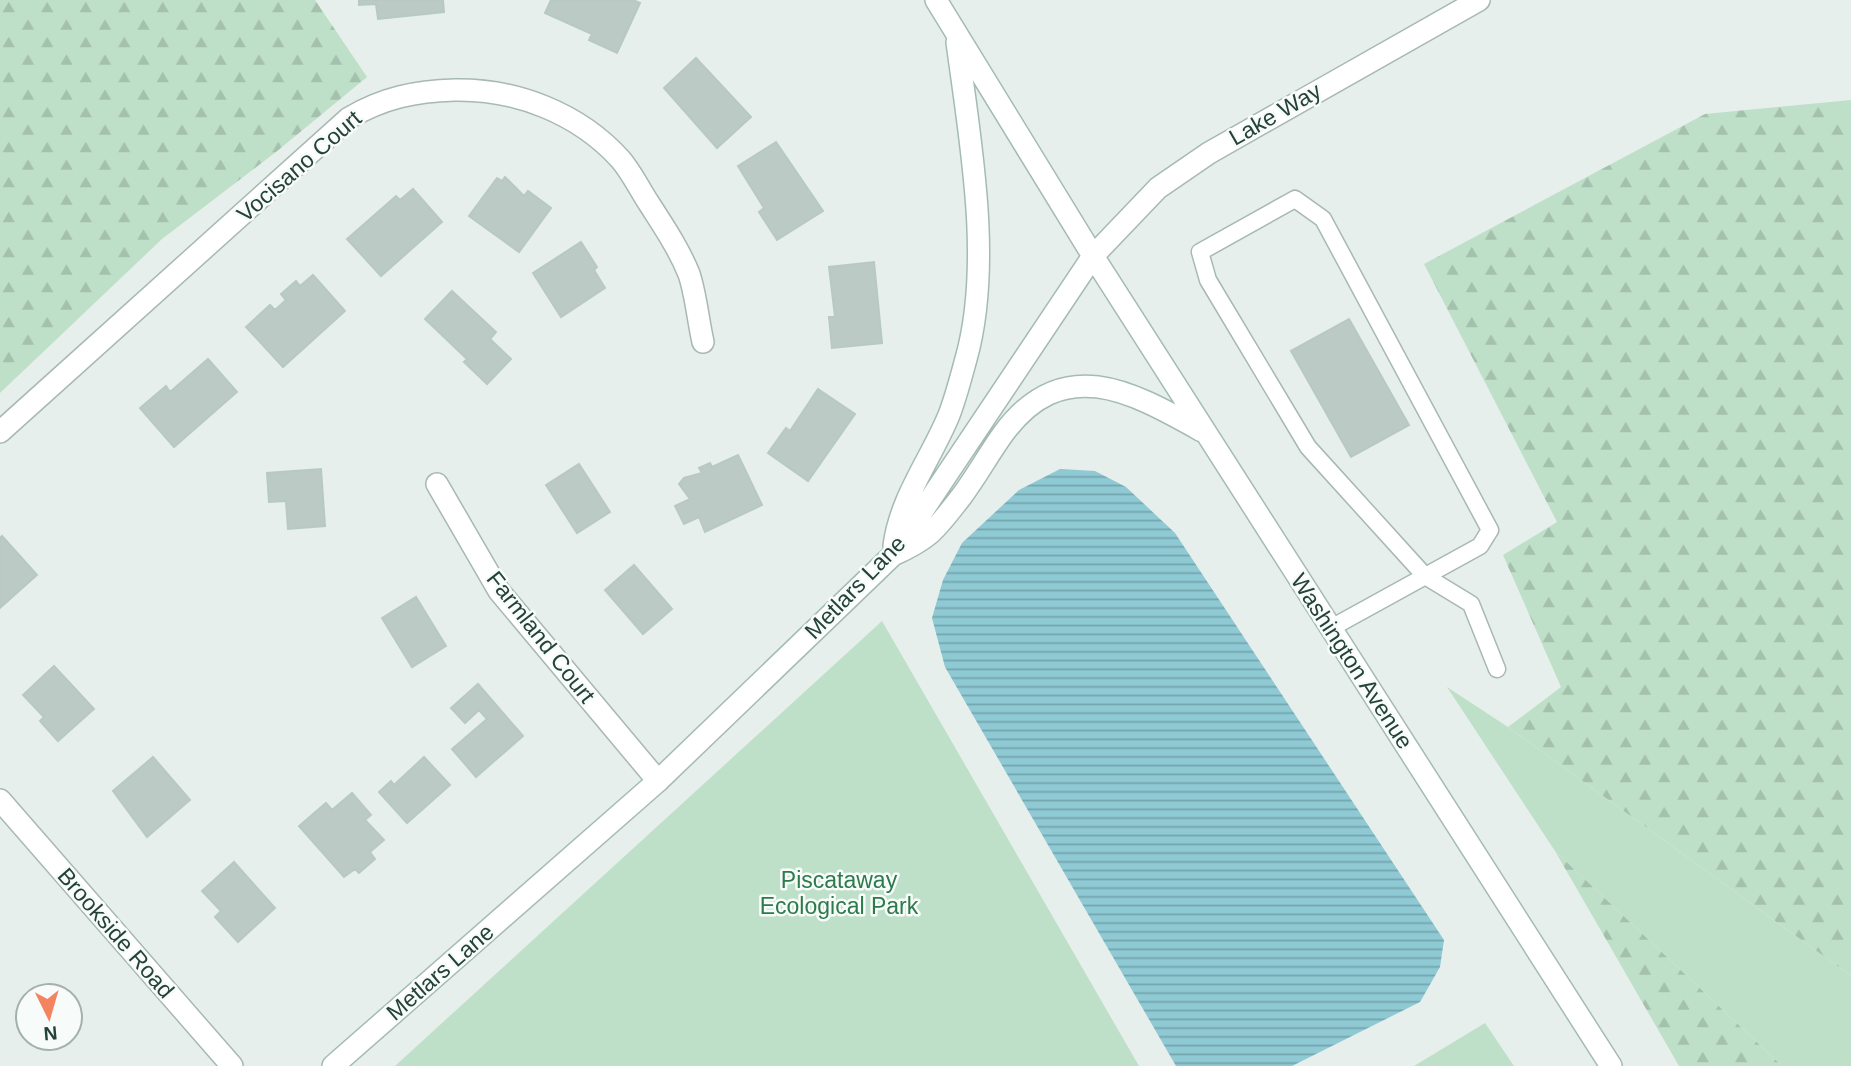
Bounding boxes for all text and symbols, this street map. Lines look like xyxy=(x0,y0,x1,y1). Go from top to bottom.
street label: Lake Way xyxy=(1225,77,1326,151)
street label: Vocisano Court xyxy=(232,105,367,227)
street label: Metlars Lane xyxy=(799,530,911,644)
street label: Farmland Court xyxy=(482,566,601,708)
street label: Washington Avenue xyxy=(1286,569,1418,753)
street label: Brookside Road xyxy=(53,863,179,1003)
park label: Piscataway Ecological Park xyxy=(760,867,919,919)
street label: Metlars Lane xyxy=(381,919,499,1025)
north arrow xyxy=(14,982,84,1052)
text: N xyxy=(43,1022,58,1044)

